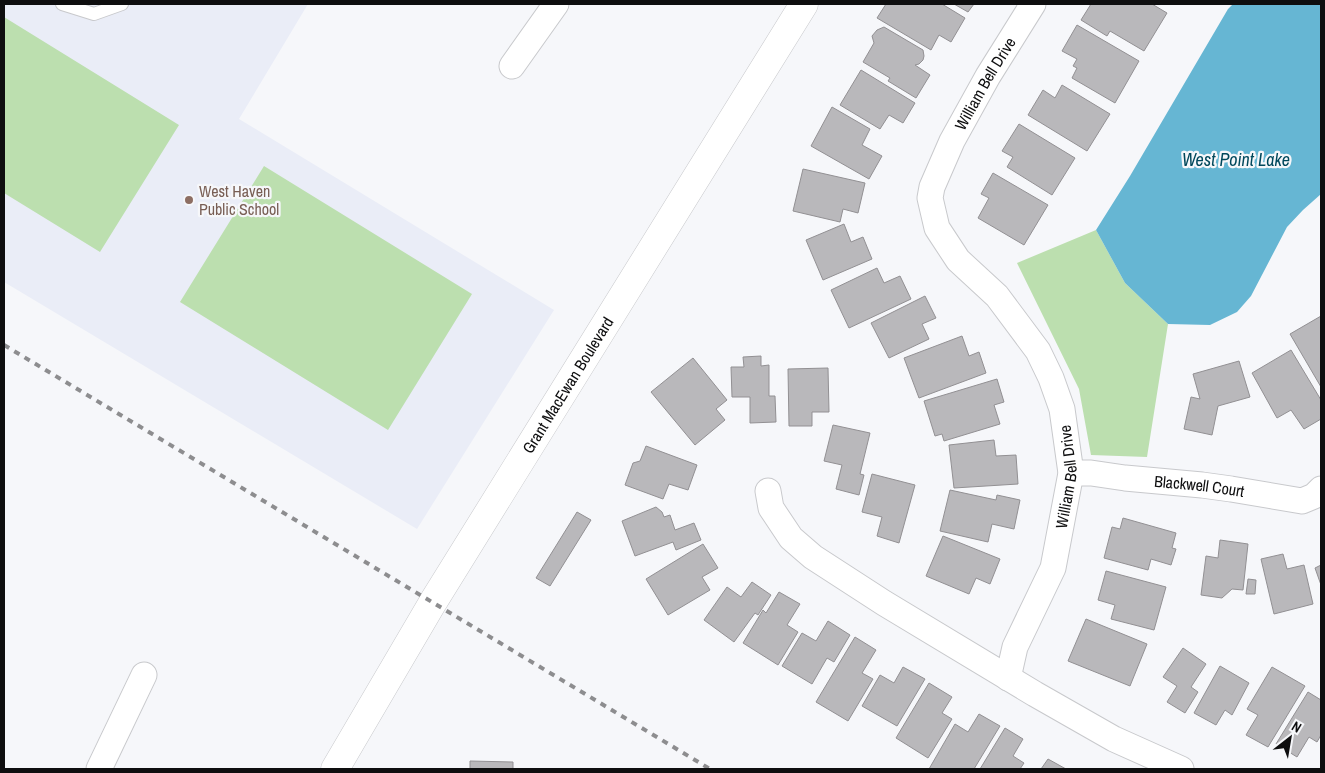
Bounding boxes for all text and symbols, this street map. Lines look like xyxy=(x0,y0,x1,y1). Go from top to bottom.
street label: William Bell Drive xyxy=(949,33,1021,134)
water label: West Point Lake xyxy=(1182,147,1290,172)
place label: West Haven Public School xyxy=(199,180,279,220)
marker: West Haven Public School xyxy=(183,194,195,206)
street label: Grant MacEwan Boulevard xyxy=(517,313,618,457)
street label: William Bell Drive xyxy=(1050,424,1082,530)
street label: Blackwell Court xyxy=(1153,470,1246,502)
north arrow xyxy=(1265,713,1315,763)
text: N xyxy=(1289,717,1305,737)

